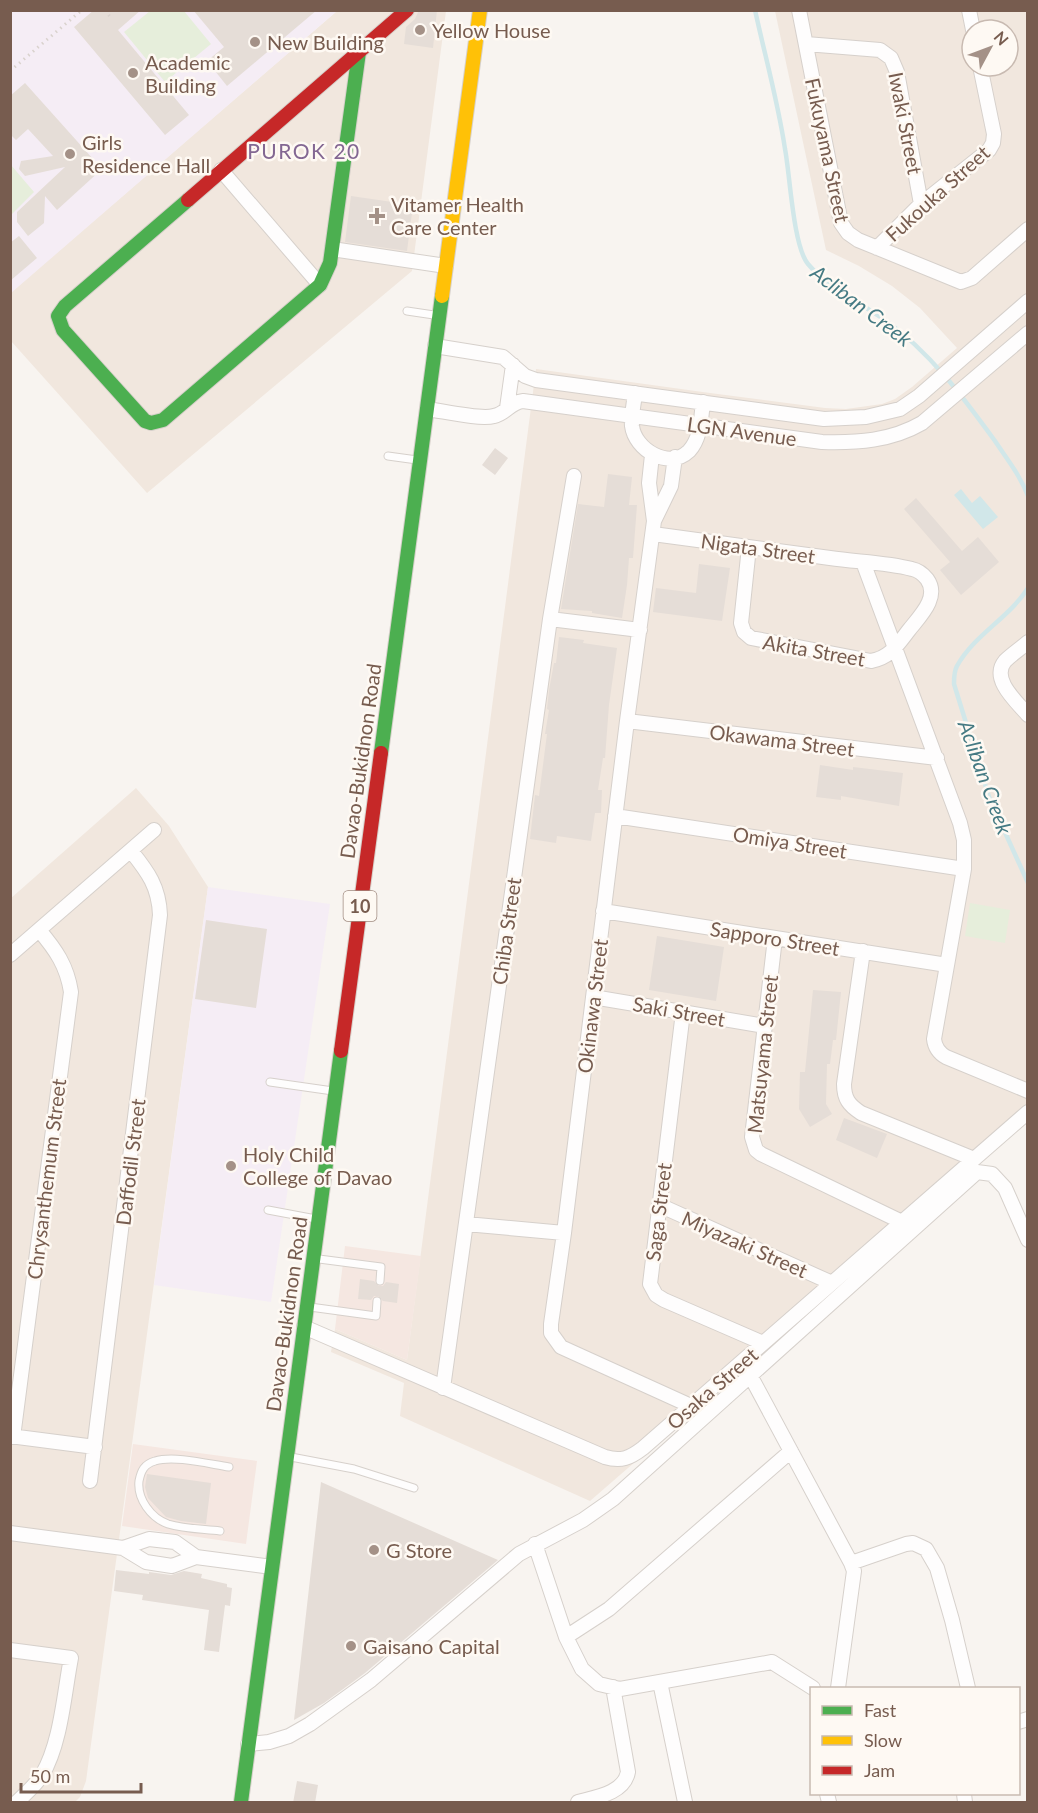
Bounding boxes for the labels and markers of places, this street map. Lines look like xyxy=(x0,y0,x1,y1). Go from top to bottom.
place label: Yellow House xyxy=(432,18,551,42)
marker: Yellow House xyxy=(413,23,427,37)
place label: New Building xyxy=(267,30,384,54)
marker: New Building xyxy=(248,35,262,49)
place label: Academic Building xyxy=(145,50,231,97)
marker: Academic Building xyxy=(126,66,140,80)
place label: Girls Residence Hall xyxy=(82,130,210,177)
marker: Girls Residence Hall xyxy=(63,147,77,161)
place label: Vitamer Health Care Center xyxy=(391,192,524,239)
marker: Vitamer Health Care Center xyxy=(368,207,386,225)
place label: Holy Child College of Davao xyxy=(243,1142,392,1189)
marker: Holy Child College of Davao xyxy=(224,1159,238,1173)
place label: G Store xyxy=(386,1538,452,1562)
marker: G Store xyxy=(367,1543,381,1557)
place label: Gaisano Capital xyxy=(363,1634,500,1658)
marker: Gaisano Capital xyxy=(344,1639,358,1653)

